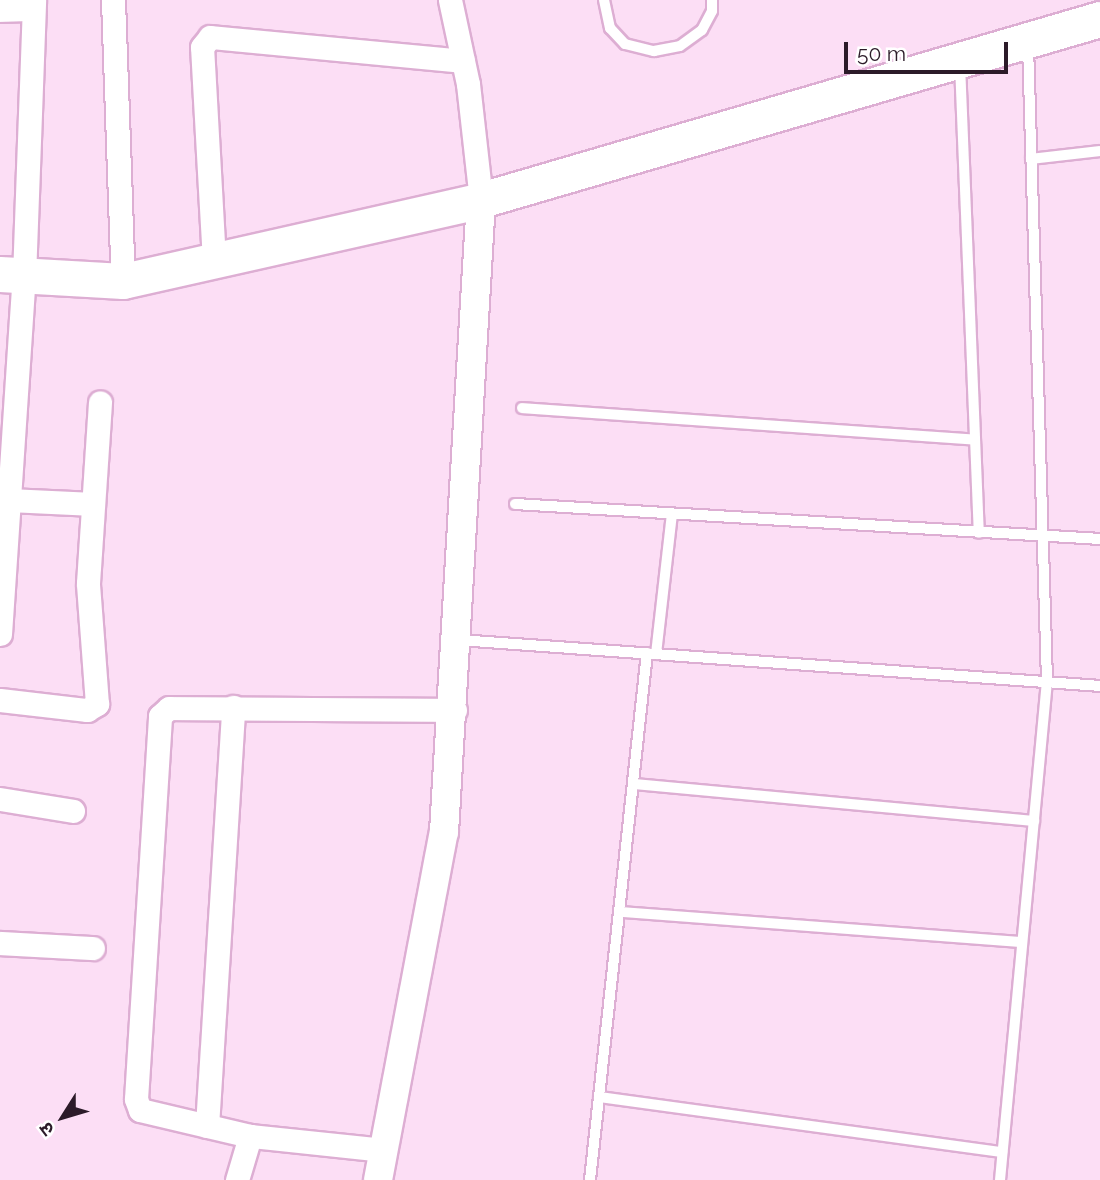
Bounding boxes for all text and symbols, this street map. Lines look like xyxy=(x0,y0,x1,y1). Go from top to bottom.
scale bar xyxy=(848,28,1012,72)
text: 50 m xyxy=(857,41,906,66)
north arrow xyxy=(28,1082,98,1152)
text: उ xyxy=(34,1119,58,1141)

